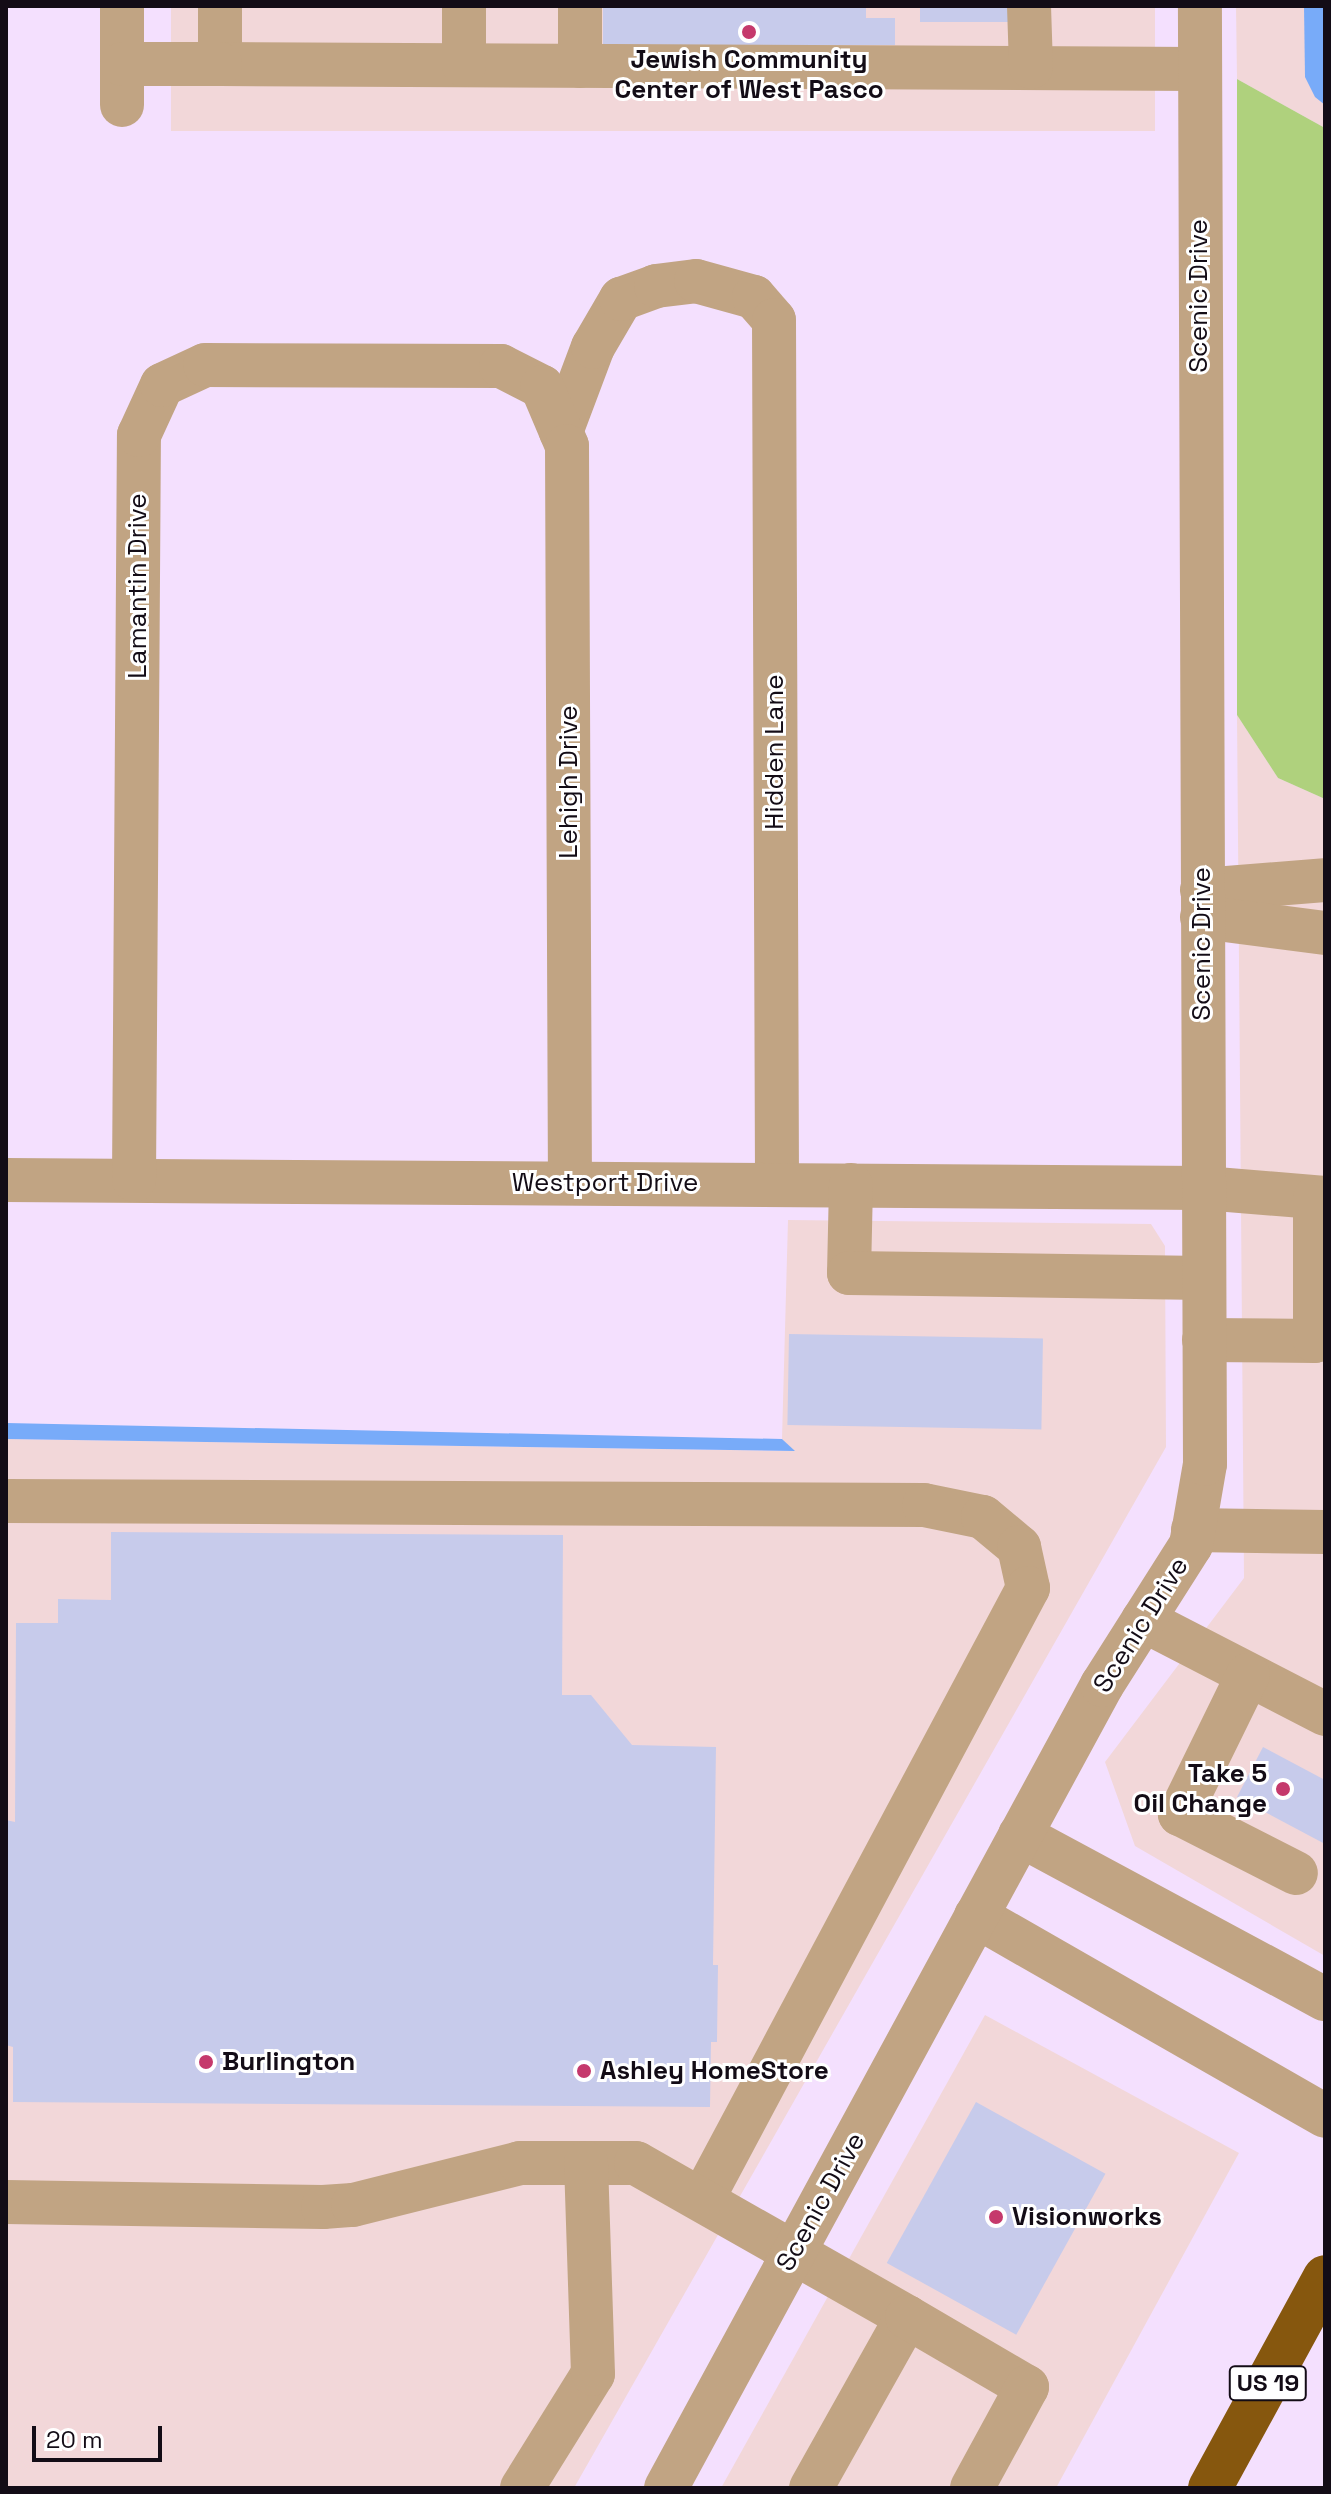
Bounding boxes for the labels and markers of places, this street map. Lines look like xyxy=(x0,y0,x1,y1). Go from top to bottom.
marker: Jewish Community Center of West Pasco xyxy=(740,23,758,41)
place label: Jewish Community Center of West Pasco xyxy=(614,44,884,106)
place label: Take 5 Oil Change xyxy=(1134,1758,1267,1820)
marker: Take 5 Oil Change xyxy=(1274,1780,1292,1798)
place label: Burlington xyxy=(222,2046,355,2078)
marker: Burlington xyxy=(197,2053,215,2071)
place label: Ashley HomeStore xyxy=(600,2055,829,2087)
marker: Ashley HomeStore xyxy=(575,2062,593,2080)
place label: Visionworks xyxy=(1012,2201,1162,2233)
marker: Visionworks xyxy=(987,2208,1005,2226)

